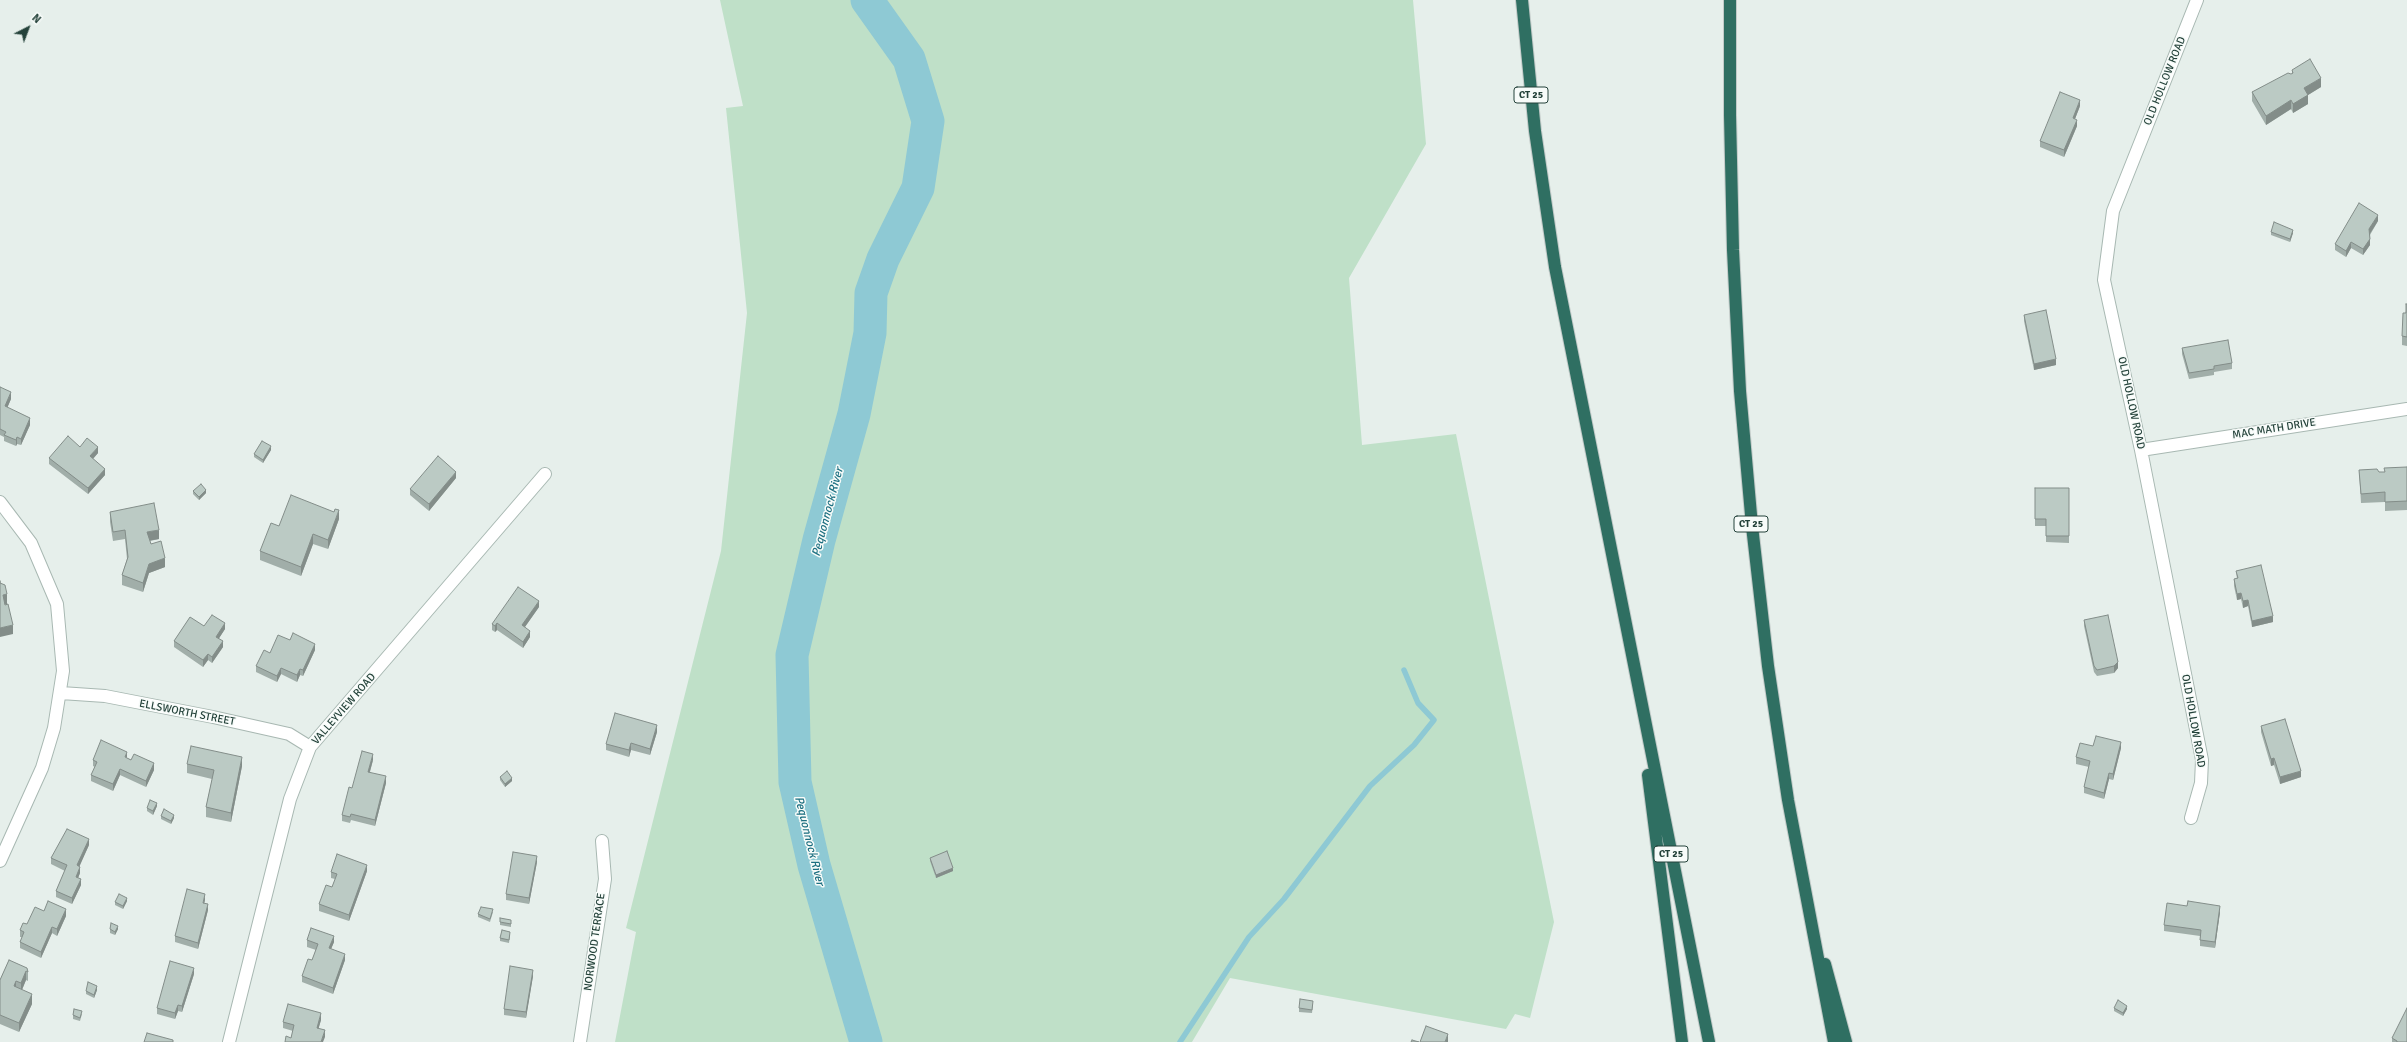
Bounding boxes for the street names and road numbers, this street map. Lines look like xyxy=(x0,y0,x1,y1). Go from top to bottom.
street label: OLD HOLLOW ROAD xyxy=(2141,35,2189,127)
road number: CT 25 xyxy=(1514,87,1548,103)
street label: OLD HOLLOW ROAD xyxy=(2115,355,2147,451)
street label: MAC MATH DRIVE xyxy=(2231,416,2317,442)
road number: CT 25 xyxy=(1734,516,1768,532)
street label: VALLEYVIEW ROAD xyxy=(309,671,379,747)
street label: OLD HOLLOW ROAD xyxy=(2178,673,2208,769)
street label: ELLSWORTH STREET xyxy=(138,697,236,729)
road number: CT 25 xyxy=(1654,846,1688,862)
street label: NORWOOD TERRACE xyxy=(582,892,608,992)

